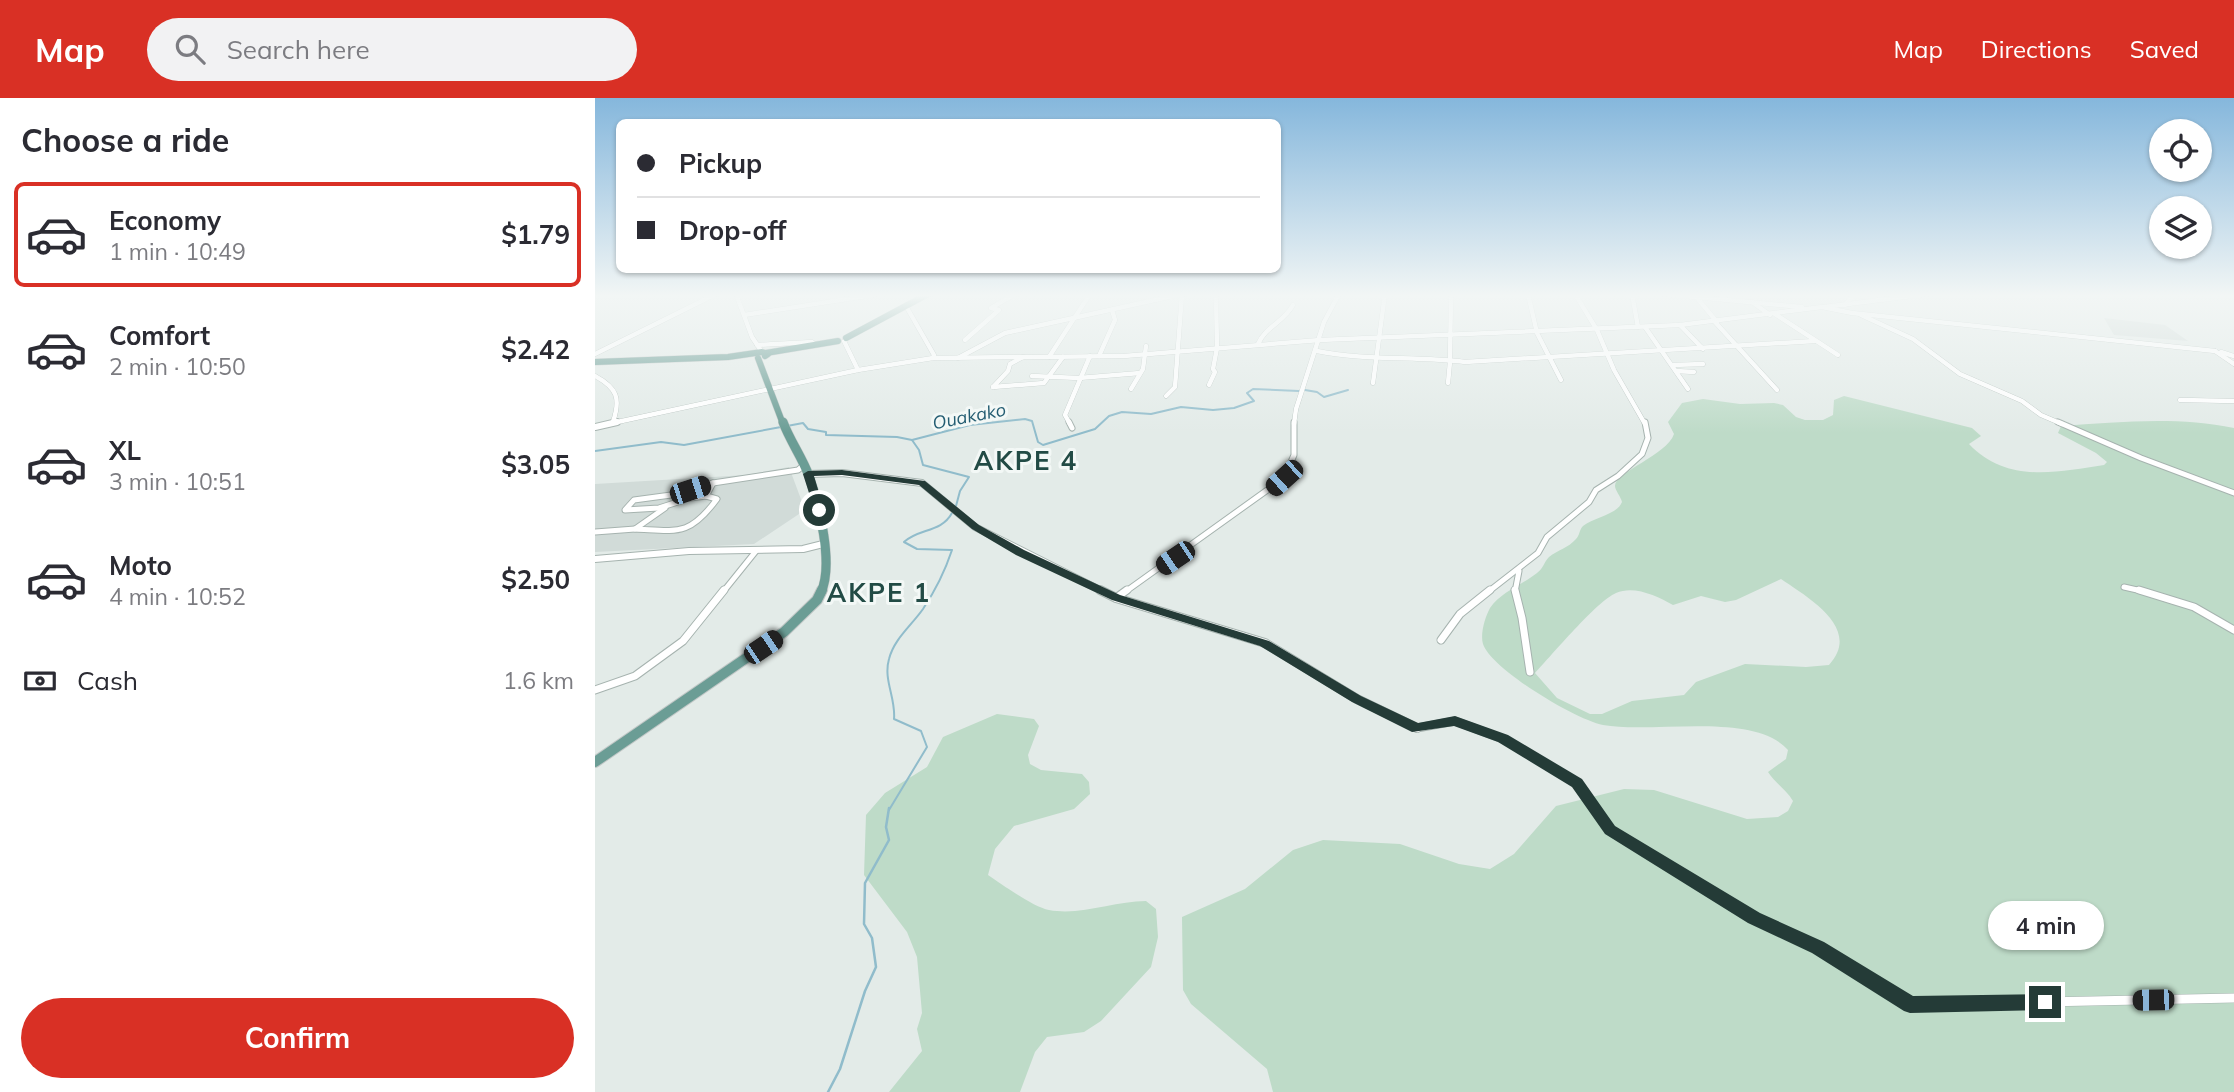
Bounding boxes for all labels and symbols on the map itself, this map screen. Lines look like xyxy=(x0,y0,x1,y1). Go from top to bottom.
water label: Ouakako xyxy=(930,398,1008,434)
district label: AKPE 4 xyxy=(974,444,1078,477)
car xyxy=(1262,456,1307,500)
car xyxy=(667,474,714,506)
route start xyxy=(803,494,835,526)
car xyxy=(1152,538,1199,578)
district label: AKPE 1 xyxy=(827,576,931,609)
car xyxy=(740,627,787,667)
callout: 4 min xyxy=(1987,900,2103,950)
route end xyxy=(2029,986,2061,1018)
car xyxy=(2132,989,2175,1011)

